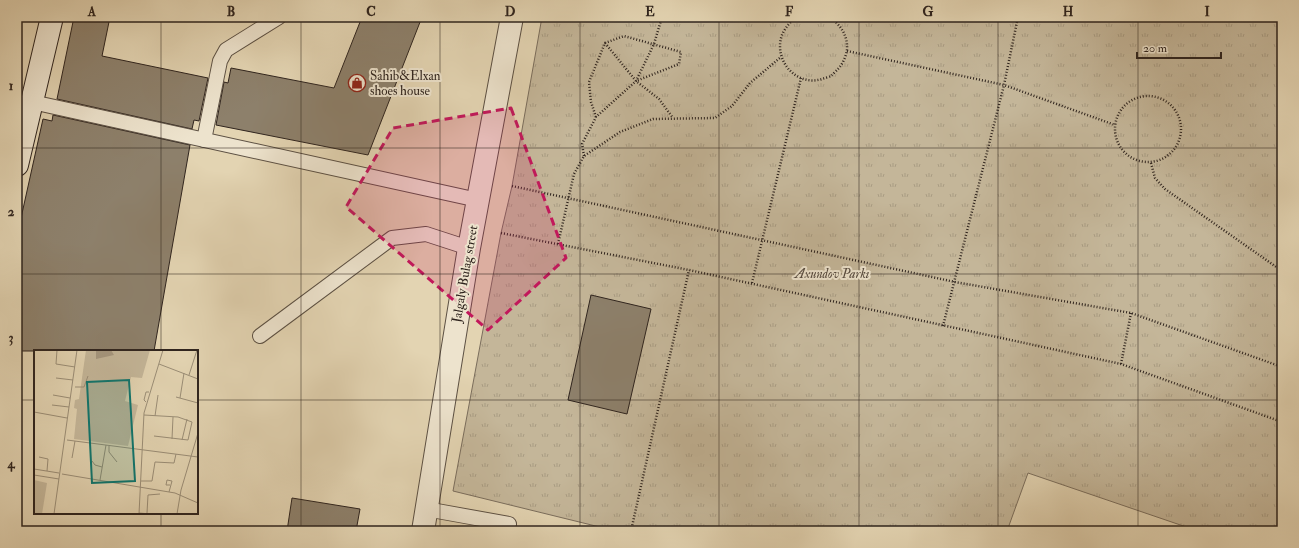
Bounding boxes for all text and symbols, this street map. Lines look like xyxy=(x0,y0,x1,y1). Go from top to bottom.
text: A xyxy=(87,4,97,20)
text: B xyxy=(227,4,235,20)
text: C xyxy=(366,4,376,20)
text: D xyxy=(505,4,516,20)
text: E xyxy=(645,4,655,20)
text: F xyxy=(785,4,794,20)
text: G xyxy=(923,4,934,20)
text: H xyxy=(1063,4,1074,20)
text: I xyxy=(1204,4,1210,20)
scale bar xyxy=(1137,34,1221,60)
text: 20 m xyxy=(1143,41,1168,56)
place label: Sahib&Elxan shoes house xyxy=(370,68,441,99)
shop icon: Sahib&Elxan shoes house xyxy=(347,73,367,93)
text: 1 xyxy=(9,78,14,94)
text: 2 xyxy=(8,204,15,220)
street label: Jalgaly Bulag street xyxy=(448,224,482,325)
park label: Axundov Parkı xyxy=(793,266,870,282)
text: 3 xyxy=(9,330,14,346)
inset map xyxy=(34,350,198,514)
text: 4 xyxy=(6,456,15,472)

